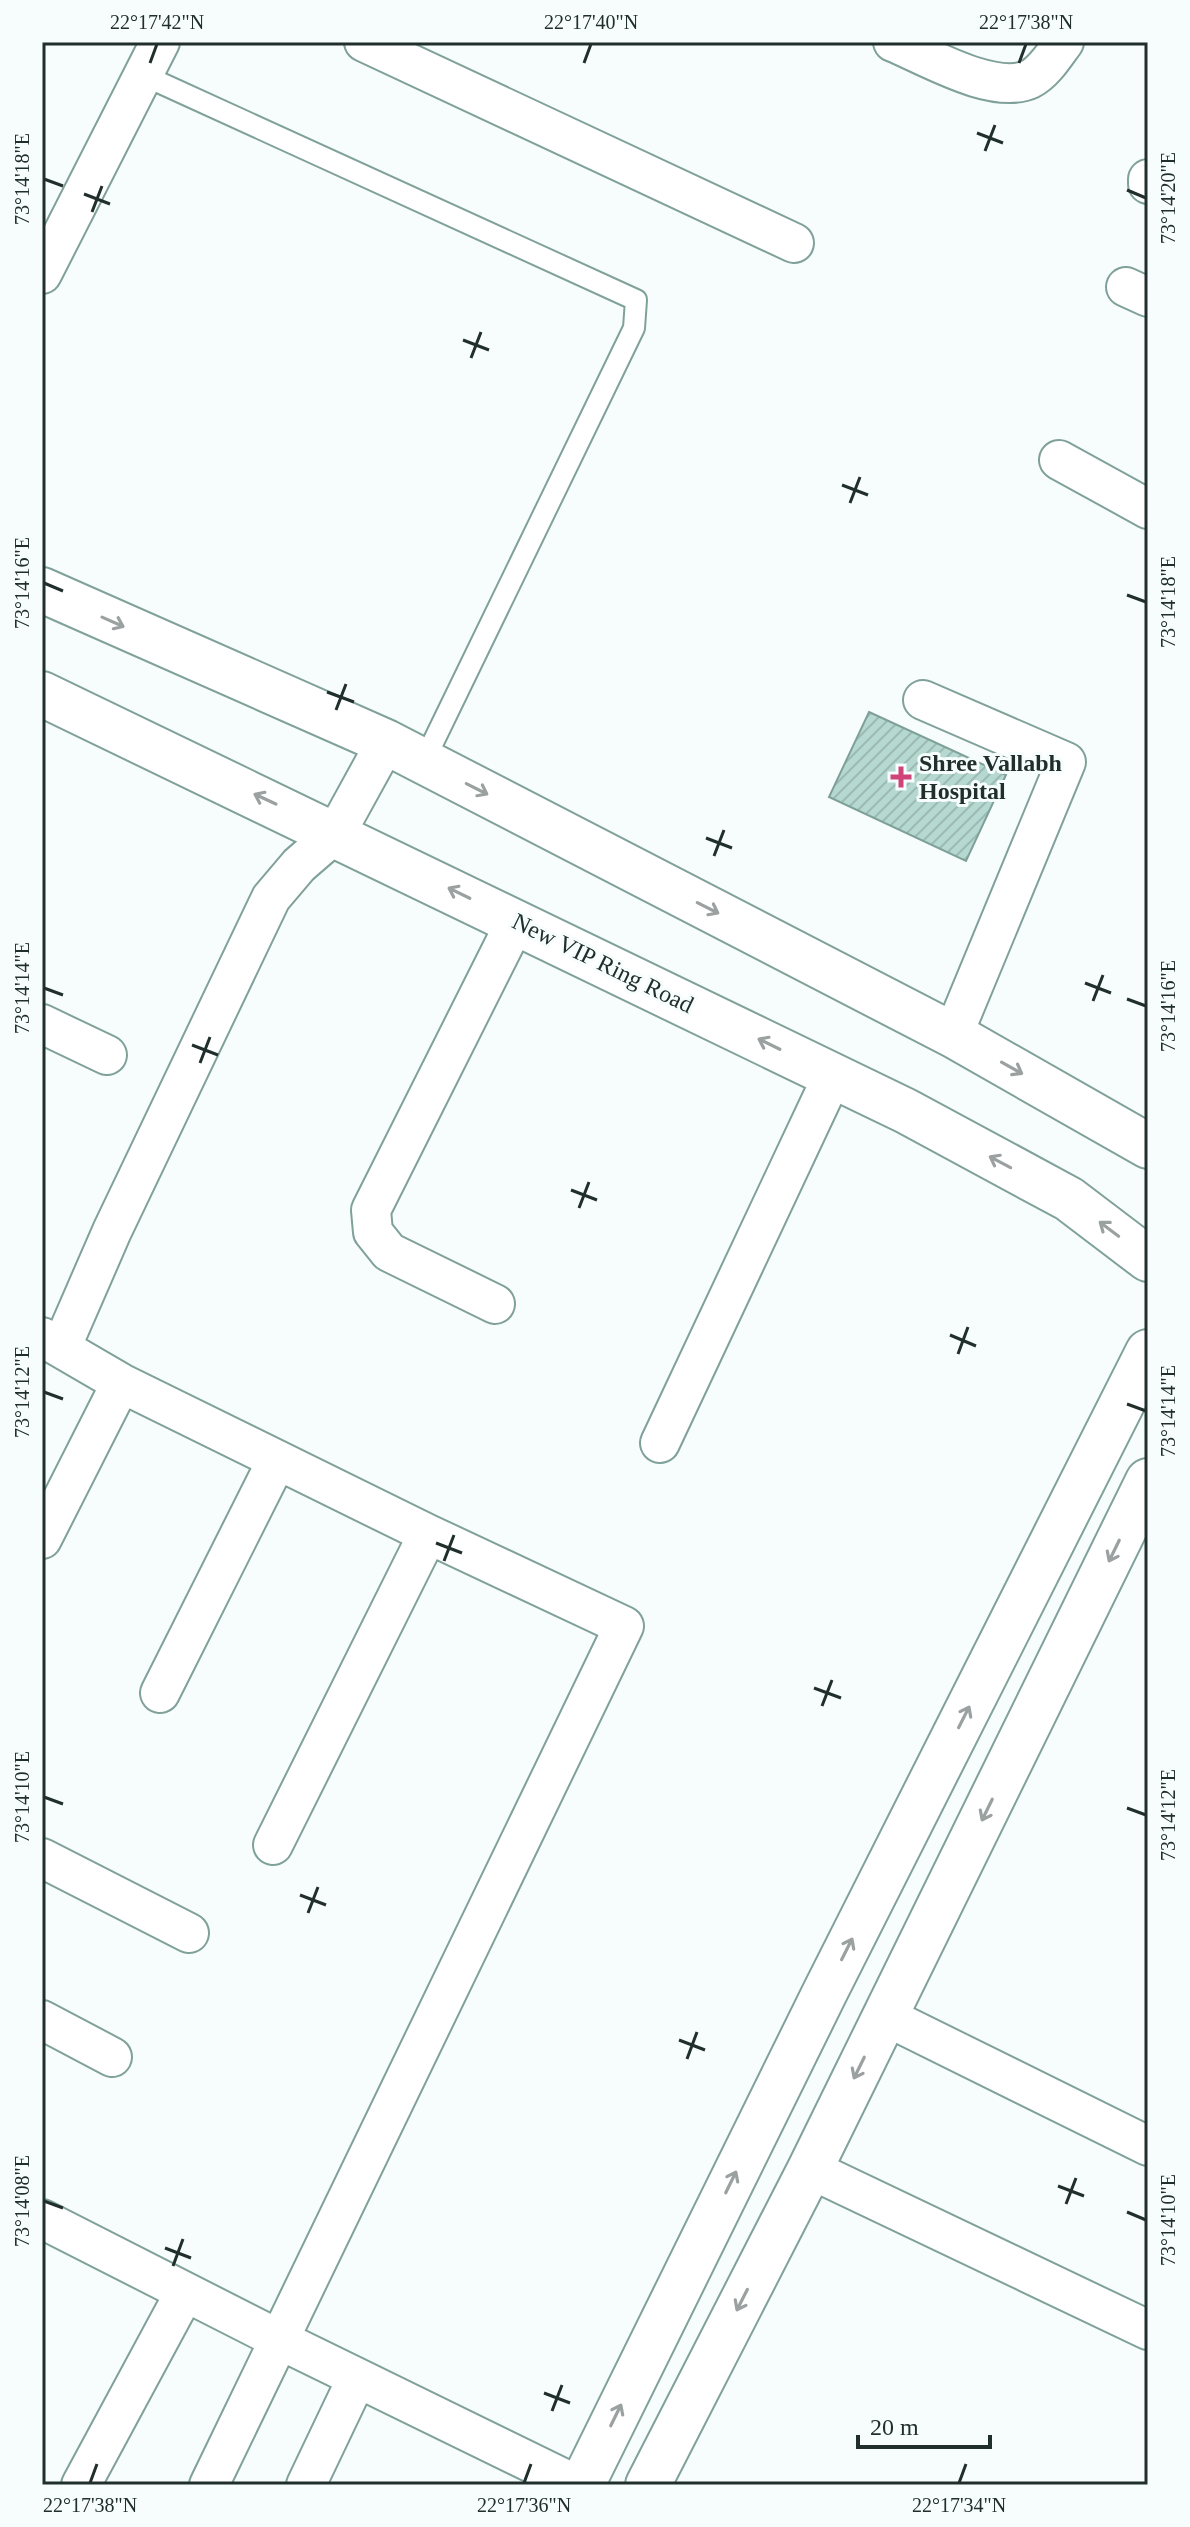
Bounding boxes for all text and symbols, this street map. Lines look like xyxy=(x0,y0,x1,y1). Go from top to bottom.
text: 22°17'42"N xyxy=(110,11,204,33)
text: 22°17'40"N xyxy=(544,11,638,33)
text: 22°17'38"N xyxy=(979,11,1073,33)
text: 73°14'18"E xyxy=(11,133,33,225)
text: 73°14'20"E xyxy=(1157,152,1179,244)
text: 73°14'16"E xyxy=(11,537,33,629)
text: 73°14'18"E xyxy=(1157,556,1179,648)
one-way arrow xyxy=(101,615,125,630)
place label: Shree Vallabh Hospital xyxy=(919,750,1062,804)
marker: Shree Vallabh Hospital xyxy=(890,766,912,788)
one-way arrow xyxy=(464,781,488,797)
one-way arrow xyxy=(254,791,278,806)
one-way arrow xyxy=(448,885,472,900)
one-way arrow xyxy=(695,901,719,916)
street label: New VIP Ring Road xyxy=(508,908,698,1018)
text: 73°14'14"E xyxy=(11,942,33,1034)
text: 73°14'16"E xyxy=(1157,960,1179,1052)
one-way arrow xyxy=(757,1036,781,1051)
one-way arrow xyxy=(1000,1060,1024,1076)
one-way arrow xyxy=(989,1153,1013,1169)
one-way arrow xyxy=(1098,1221,1120,1238)
text: 73°14'12"E xyxy=(11,1346,33,1438)
text: 73°14'14"E xyxy=(1157,1365,1179,1457)
one-way arrow xyxy=(1105,1539,1121,1563)
one-way arrow xyxy=(956,1705,972,1729)
text: 73°14'10"E xyxy=(11,1751,33,1843)
text: 73°14'12"E xyxy=(1157,1769,1179,1861)
one-way arrow xyxy=(978,1797,994,1821)
one-way arrow xyxy=(839,1937,855,1961)
one-way arrow xyxy=(851,2056,867,2080)
text: 73°14'08"E xyxy=(11,2155,33,2247)
one-way arrow xyxy=(724,2170,739,2194)
text: 73°14'10"E xyxy=(1157,2174,1179,2266)
one-way arrow xyxy=(734,2288,750,2312)
scale bar xyxy=(858,2399,990,2449)
one-way arrow xyxy=(609,2403,624,2427)
text: 20 m xyxy=(870,2414,919,2440)
text: 22°17'38"N xyxy=(43,2494,137,2516)
text: 22°17'36"N xyxy=(477,2494,571,2516)
text: 22°17'34"N xyxy=(912,2494,1006,2516)

